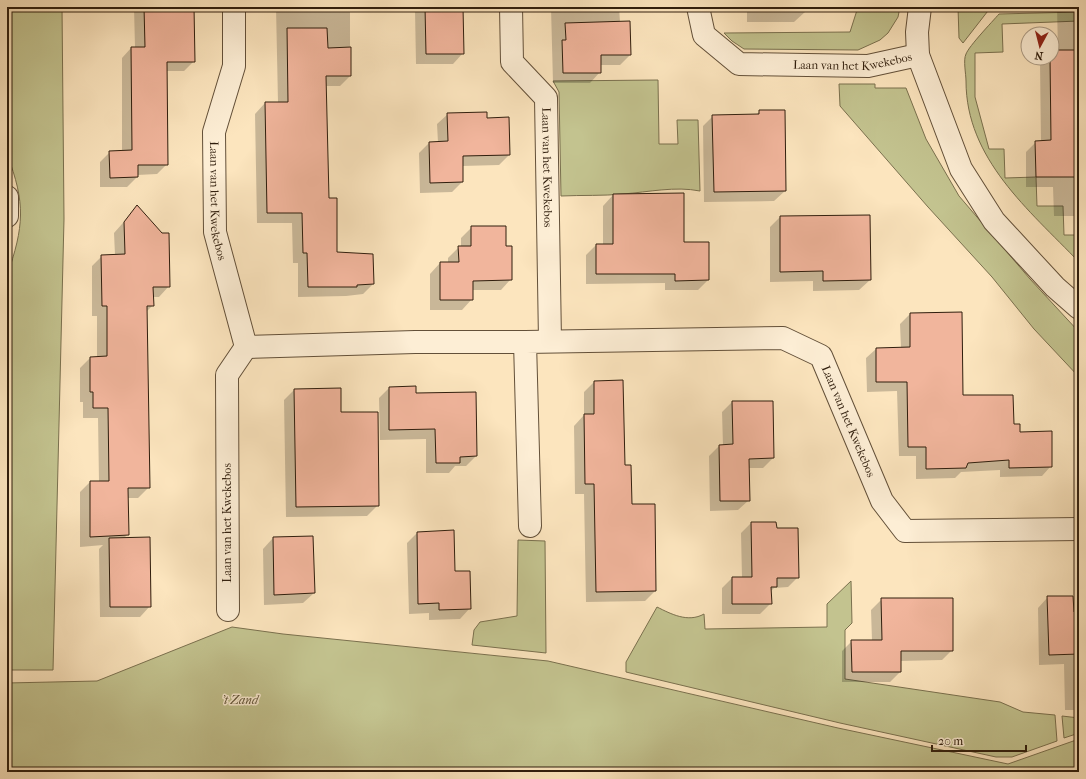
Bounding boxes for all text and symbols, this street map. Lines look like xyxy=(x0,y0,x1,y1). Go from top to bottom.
north arrow xyxy=(1020,26,1060,66)
text: N xyxy=(1033,48,1044,62)
street label: Laan van het Kwekebos xyxy=(793,49,914,73)
street label: Laan van het Kwekebos xyxy=(539,107,555,228)
street label: Laan van het Kwekebos xyxy=(207,141,229,262)
street label: Laan van het Kwekebos xyxy=(819,363,878,480)
street label: Laan van het Kwekebos xyxy=(220,463,234,583)
park label: 't Zand xyxy=(222,693,260,707)
scale bar xyxy=(932,727,1026,753)
text: 20 m xyxy=(938,734,963,748)

